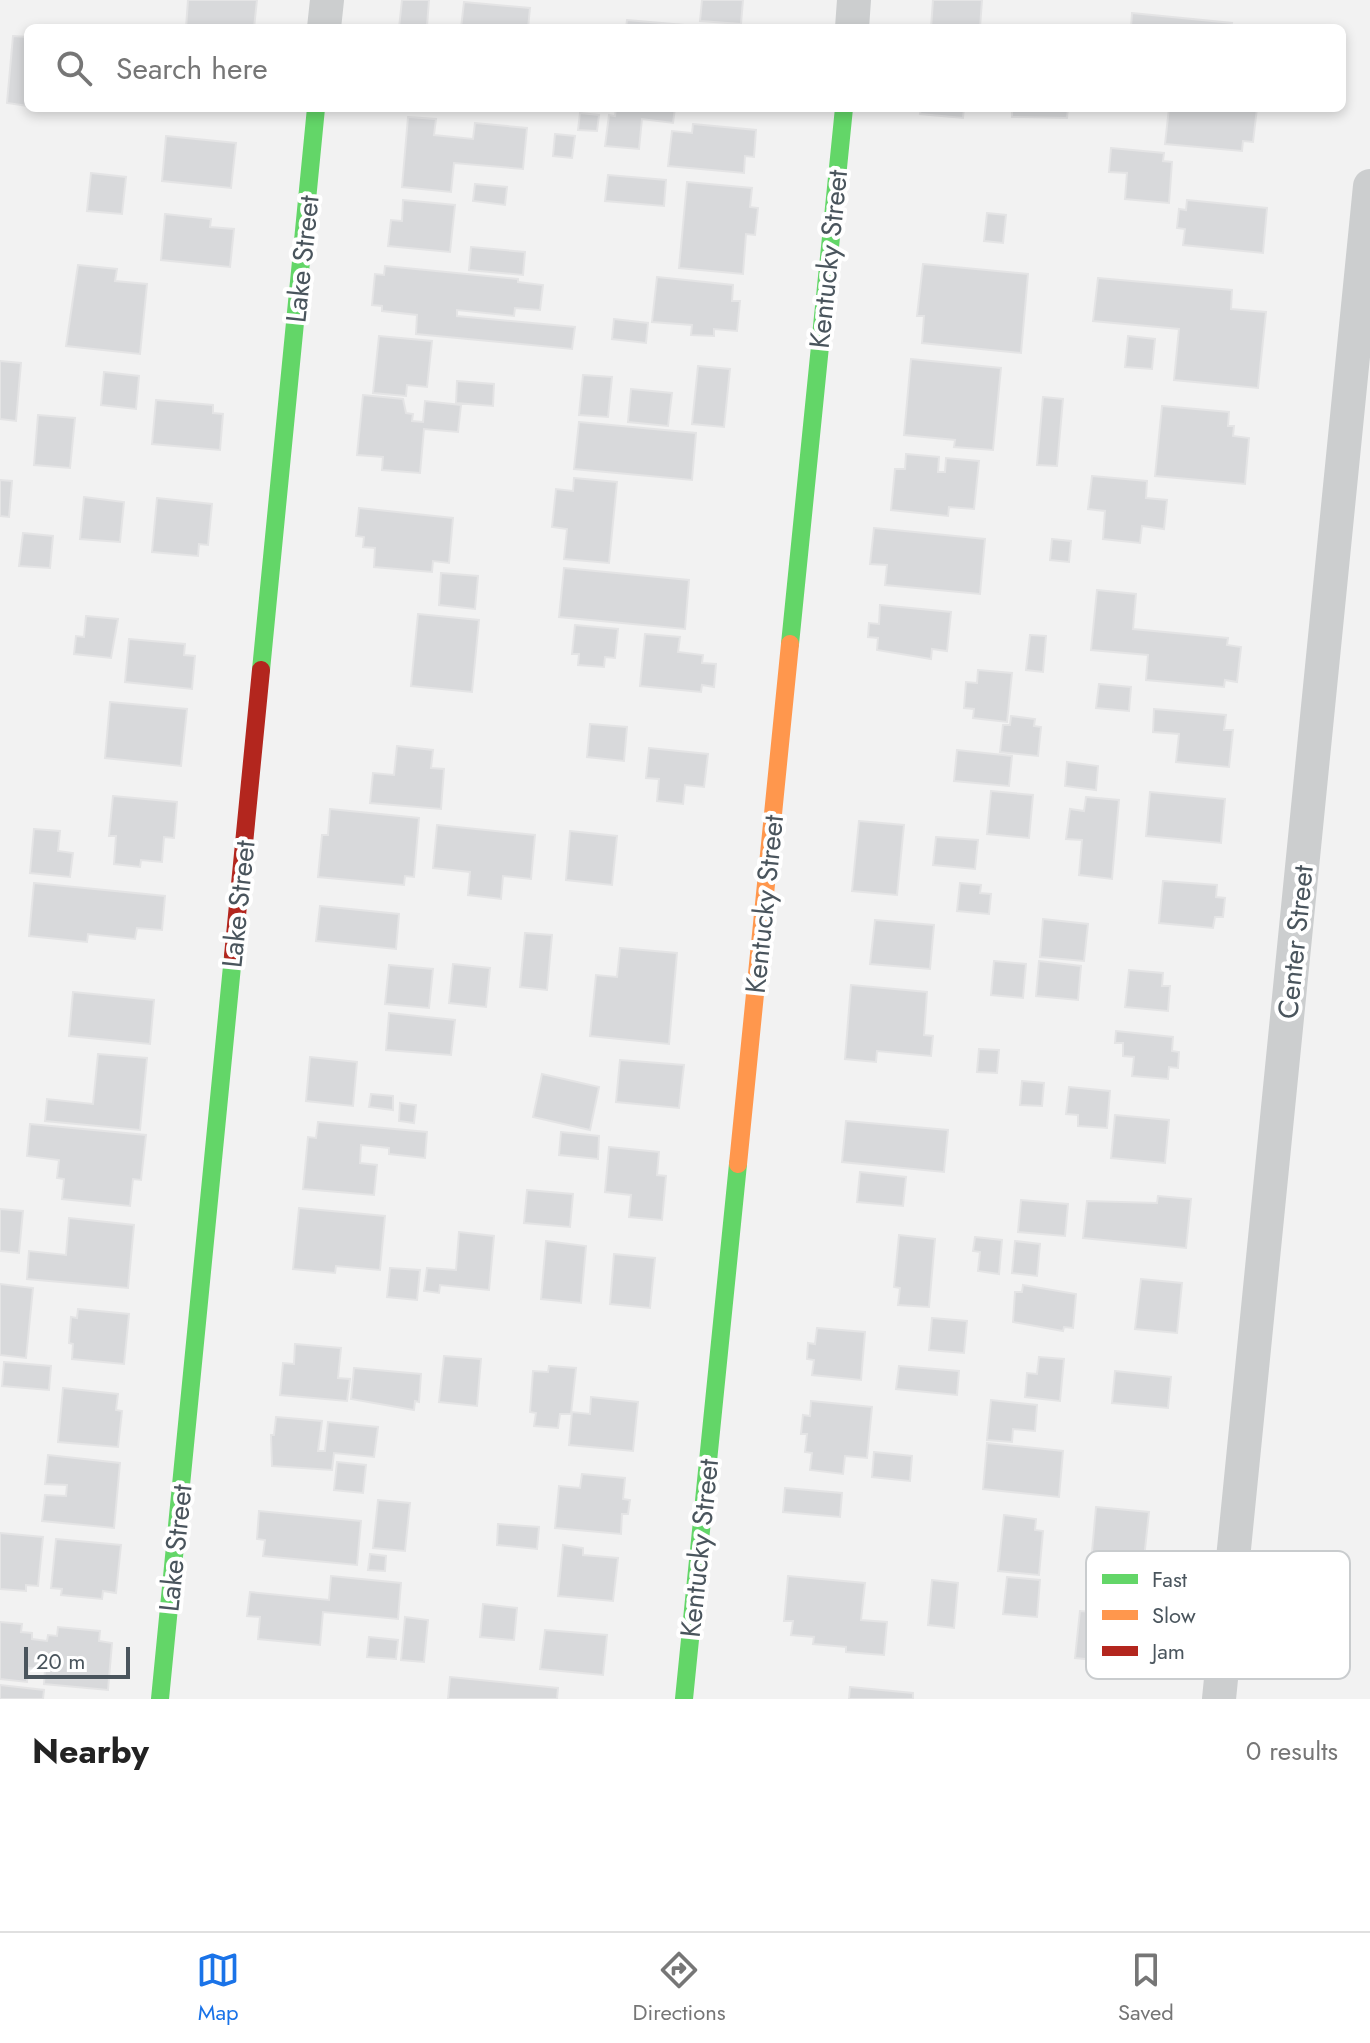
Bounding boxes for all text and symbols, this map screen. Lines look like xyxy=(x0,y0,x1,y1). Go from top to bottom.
search box xyxy=(24,24,1346,112)
icon: search xyxy=(52,46,96,90)
text: Search here xyxy=(116,47,268,90)
street label: Kentucky Street xyxy=(799,168,858,350)
street label: Lake Street xyxy=(275,193,330,325)
street label: Kentucky Street xyxy=(735,813,794,995)
street label: Lake Street xyxy=(211,838,266,970)
street label: Center Street xyxy=(1267,863,1324,1021)
street label: Kentucky Street xyxy=(670,1457,729,1639)
street label: Lake Street xyxy=(148,1482,203,1614)
legend xyxy=(1086,1551,1350,1679)
text: Fast xyxy=(1152,1563,1188,1595)
text: Slow xyxy=(1152,1599,1196,1631)
text: Jam xyxy=(1149,1635,1185,1667)
scale bar xyxy=(24,1643,130,1679)
text: 20 m xyxy=(36,1645,85,1677)
text: Nearby xyxy=(32,1727,149,1776)
text: 0 results xyxy=(1246,1732,1338,1770)
tab: Map xyxy=(196,1948,240,2028)
tab: Directions xyxy=(633,1948,726,2028)
tab: Saved xyxy=(1118,1948,1174,2028)

